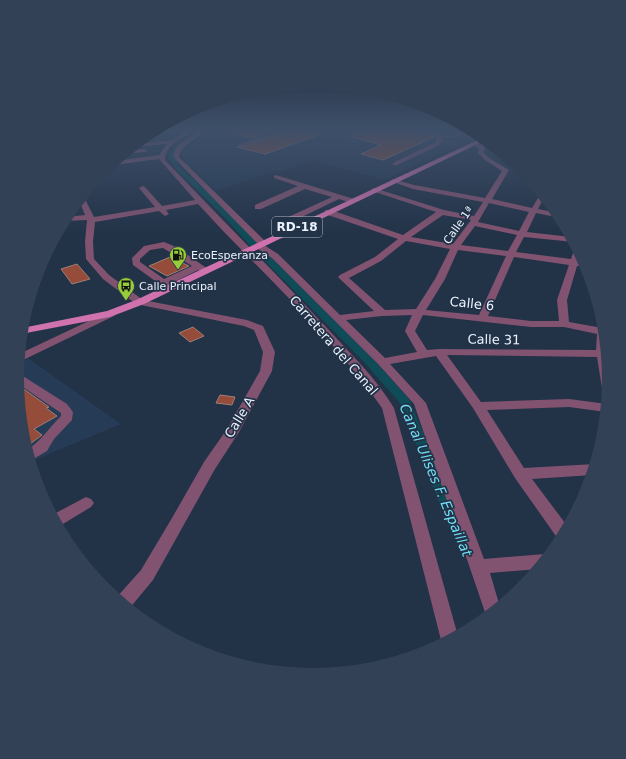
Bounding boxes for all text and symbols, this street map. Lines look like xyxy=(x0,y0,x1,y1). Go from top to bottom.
street label: Calle 1ª xyxy=(441,204,476,247)
road number: RD-18 xyxy=(272,217,322,237)
fuel station icon: EcoEsperanza xyxy=(168,245,188,270)
place label: EcoEsperanza xyxy=(191,249,268,262)
bus stop icon: Calle Principal xyxy=(116,276,136,301)
place label: Calle Principal xyxy=(139,280,217,293)
street label: Carretera del Canal xyxy=(286,293,381,398)
street label: Calle 6 xyxy=(449,294,495,313)
street label: Calle 31 xyxy=(467,332,521,347)
street label: Calle A xyxy=(221,394,258,441)
water label: Canal Ulises F. Espaillat xyxy=(397,401,476,559)

